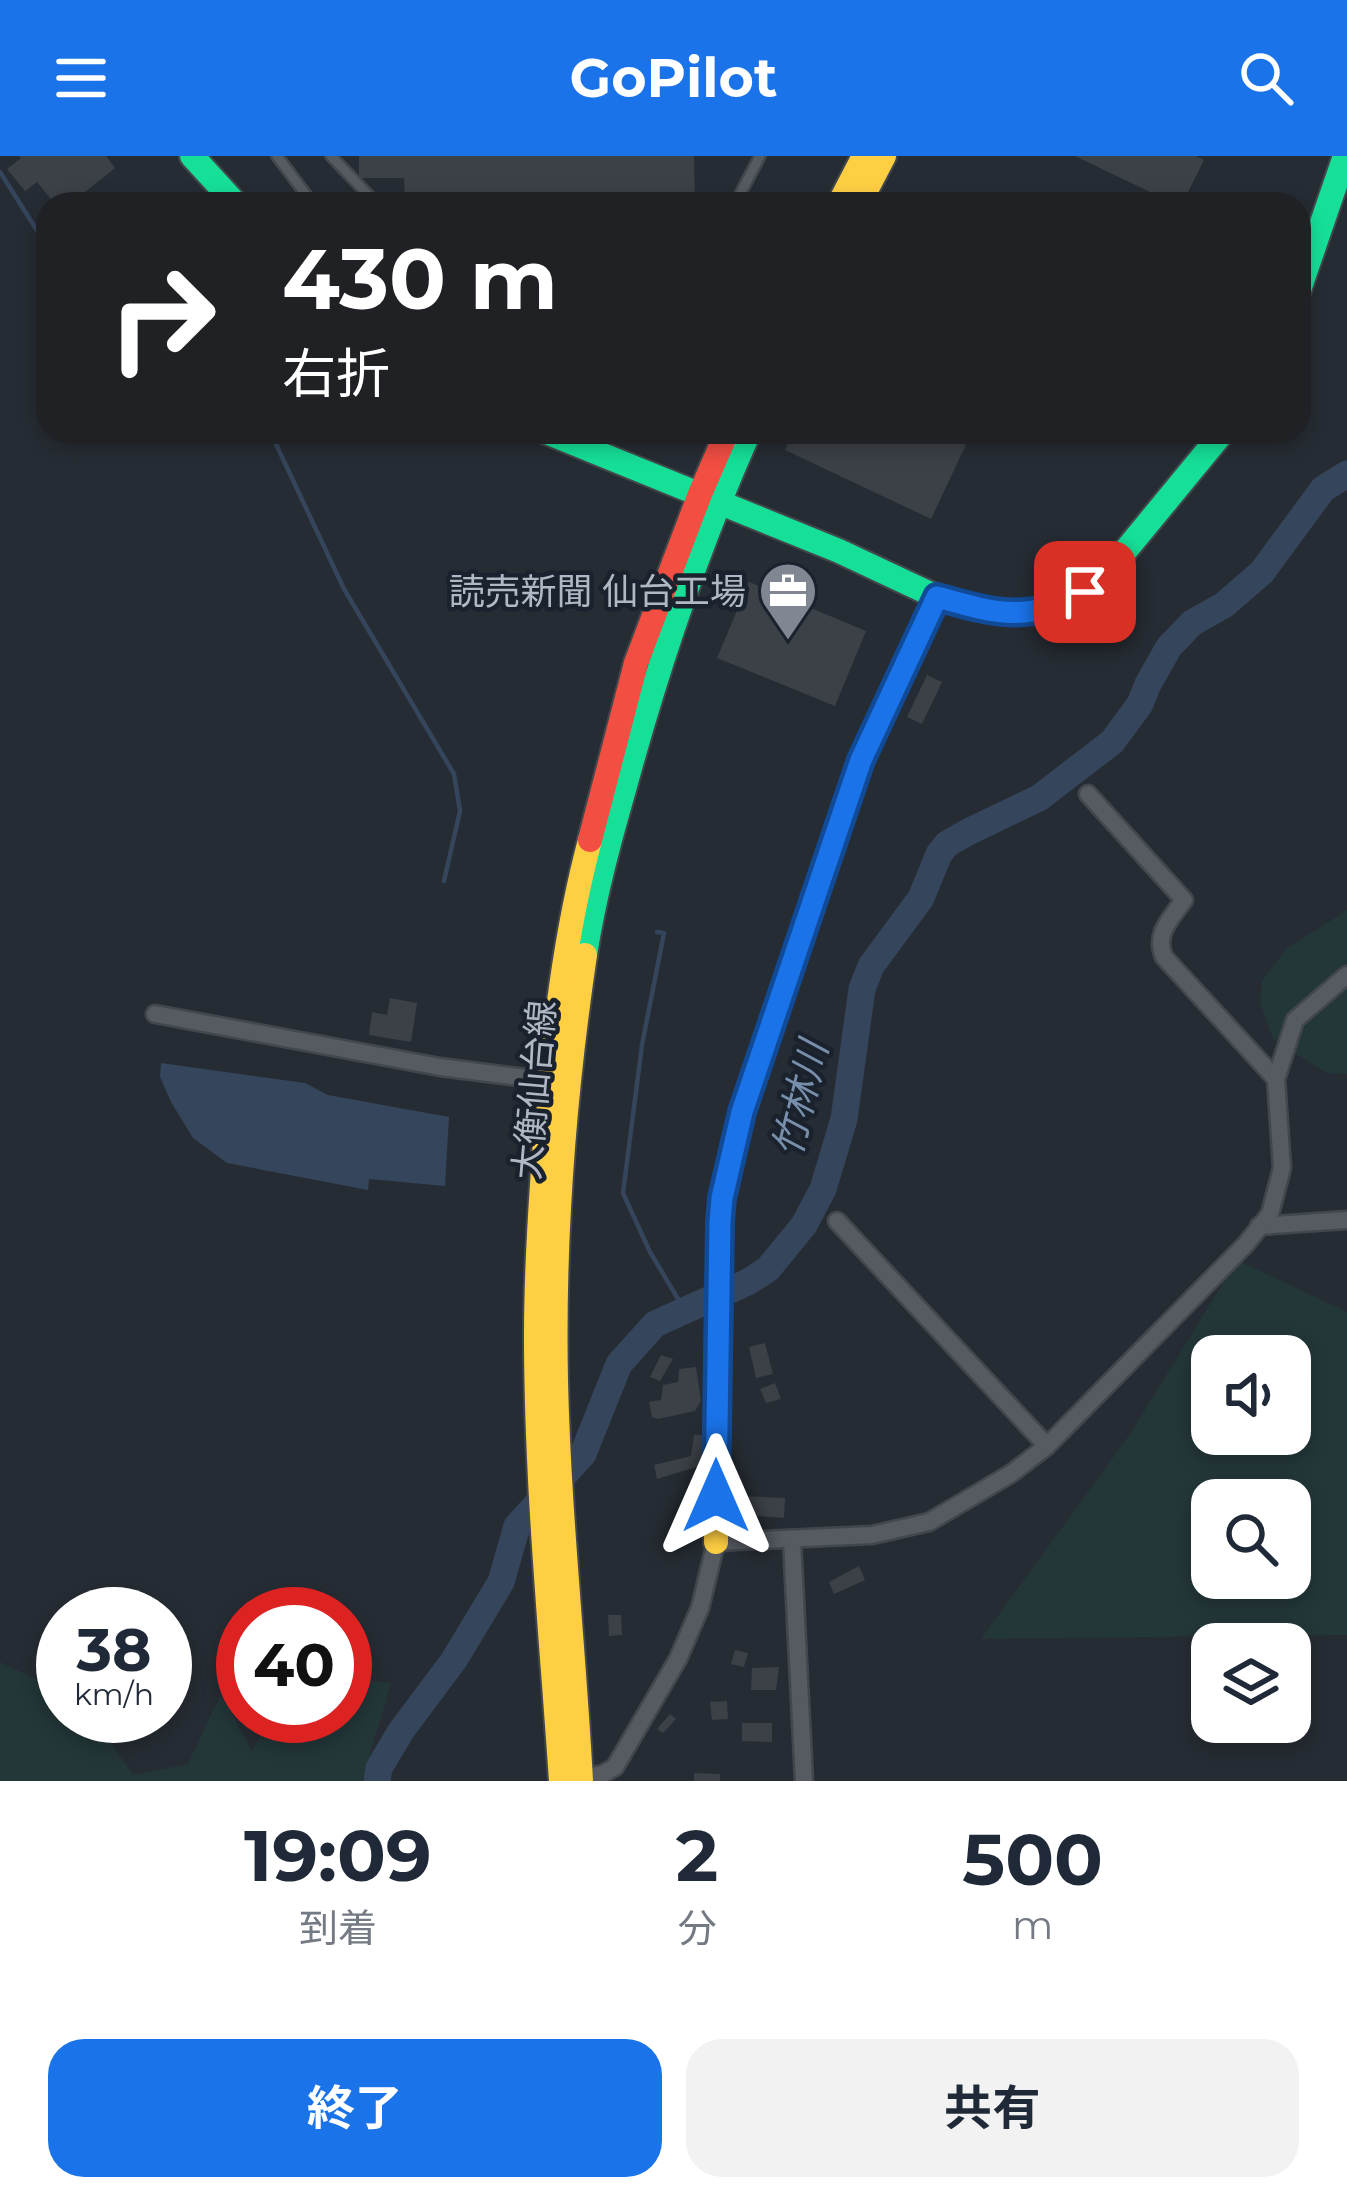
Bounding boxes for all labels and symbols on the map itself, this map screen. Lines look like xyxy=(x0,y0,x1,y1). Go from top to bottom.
pin xyxy=(1034,541,1136,643)
office icon: 読売新聞 仙台工場 xyxy=(757,560,819,642)
place label: 読売新聞 仙台工場 xyxy=(449,569,746,613)
street label: 大衡仙台線 xyxy=(504,998,564,1182)
water label: 竹林川 xyxy=(763,1033,838,1162)
position arrow xyxy=(653,1433,779,1559)
speed limit sign: 40 xyxy=(216,1587,372,1743)

